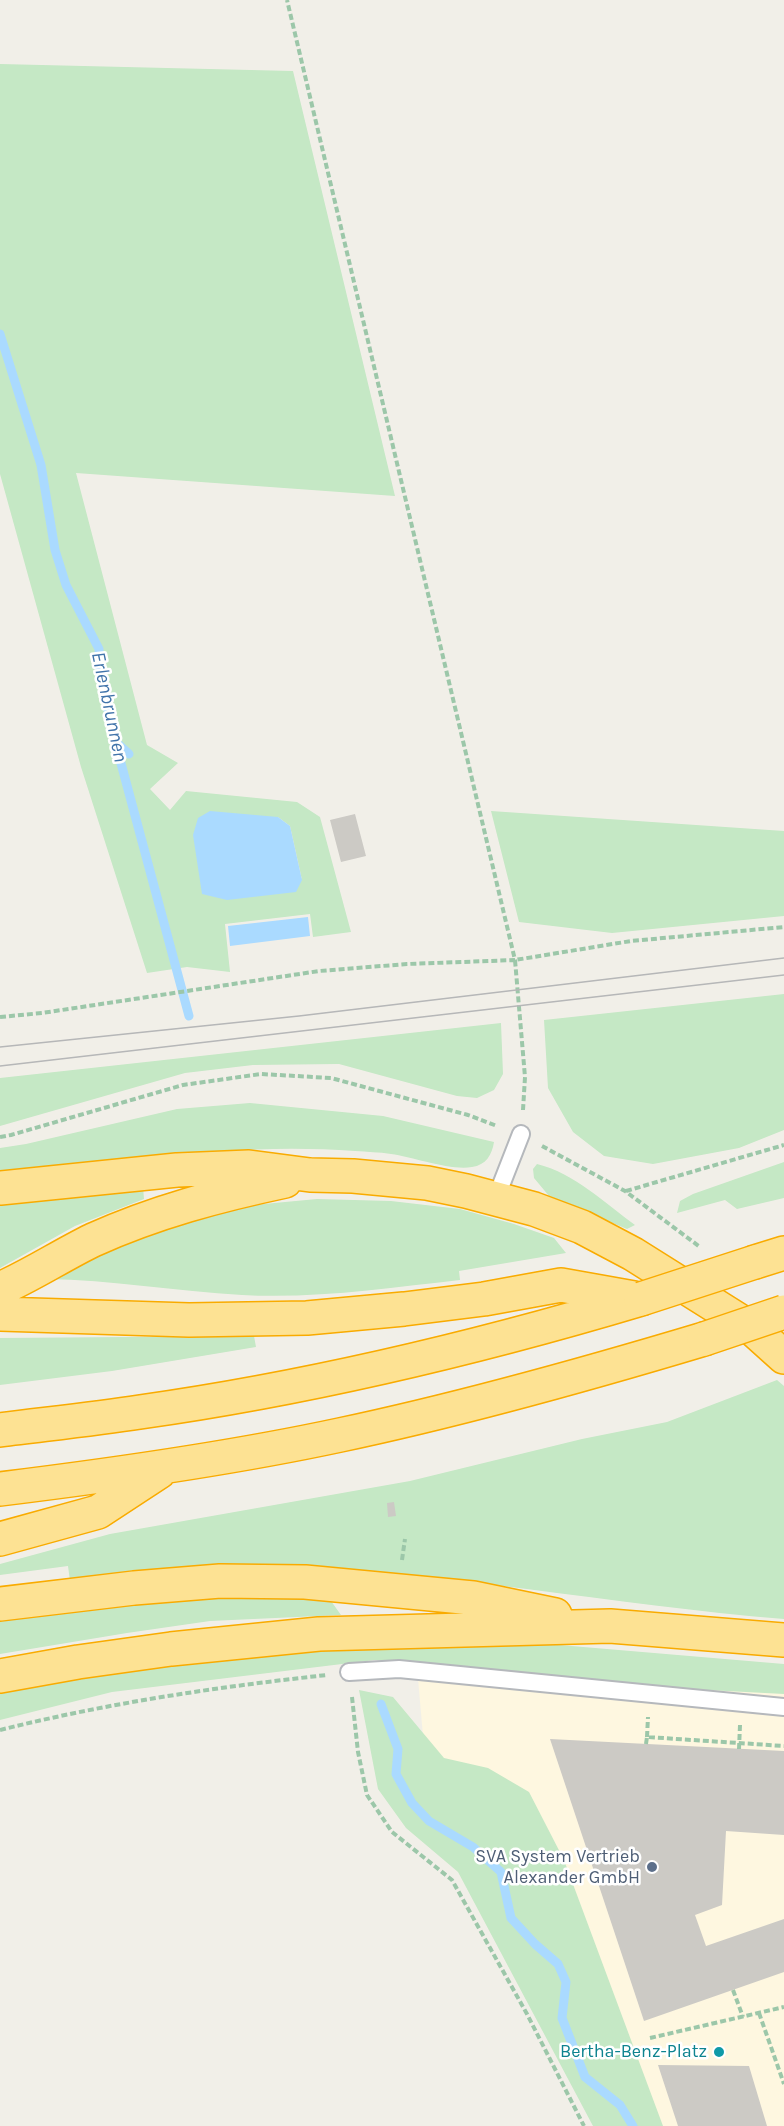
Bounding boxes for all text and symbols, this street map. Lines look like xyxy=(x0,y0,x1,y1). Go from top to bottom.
water label: Erlenbrunnen xyxy=(86,650,132,764)
place label: SVA System Vertrieb Alexander GmbH xyxy=(475,1846,640,1888)
marker: SVA System Vertrieb Alexander GmbH xyxy=(645,1860,659,1874)
place label: Bertha-Benz-Platz xyxy=(560,2041,707,2063)
marker: Bertha-Benz-Platz xyxy=(712,2045,726,2059)

